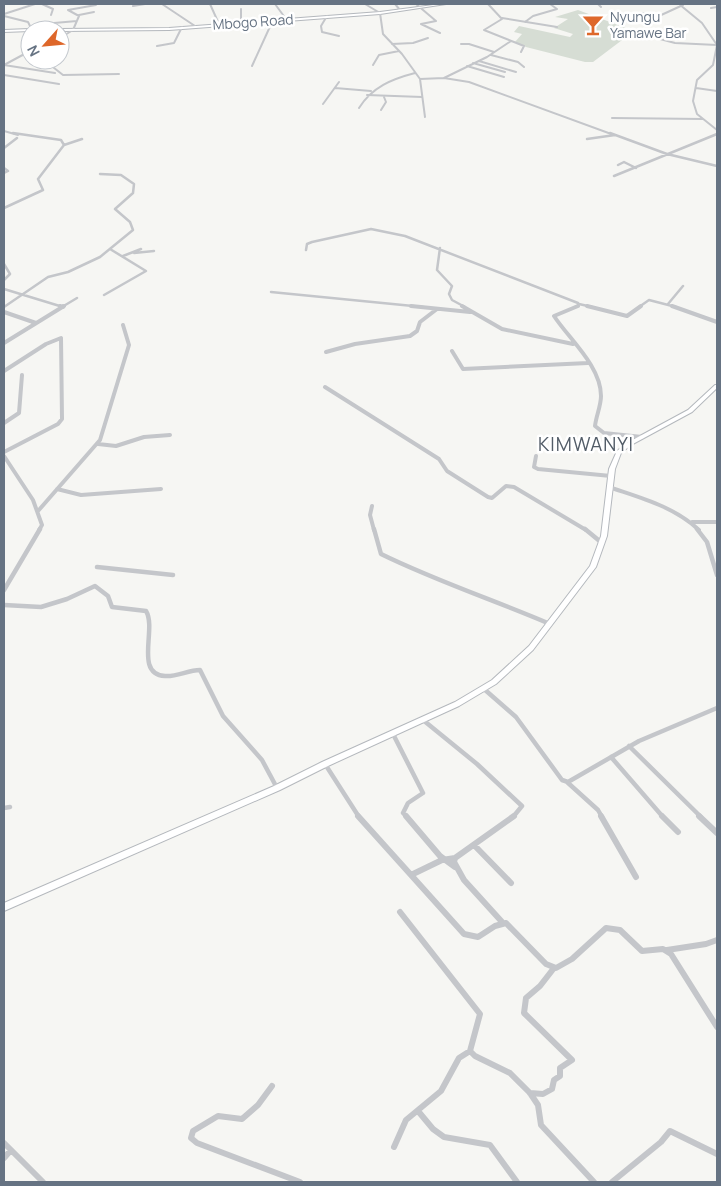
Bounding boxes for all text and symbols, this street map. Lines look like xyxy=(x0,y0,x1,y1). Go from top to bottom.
place label: Nyungu Yamawe Bar xyxy=(610,7,687,42)
street label: Mbogo Road xyxy=(212,9,294,34)
bar icon: Nyungu Yamawe Bar xyxy=(580,12,606,38)
north arrow xyxy=(20,20,70,70)
text: N xyxy=(22,42,44,60)
district label: KIMWANYI xyxy=(538,431,634,457)

